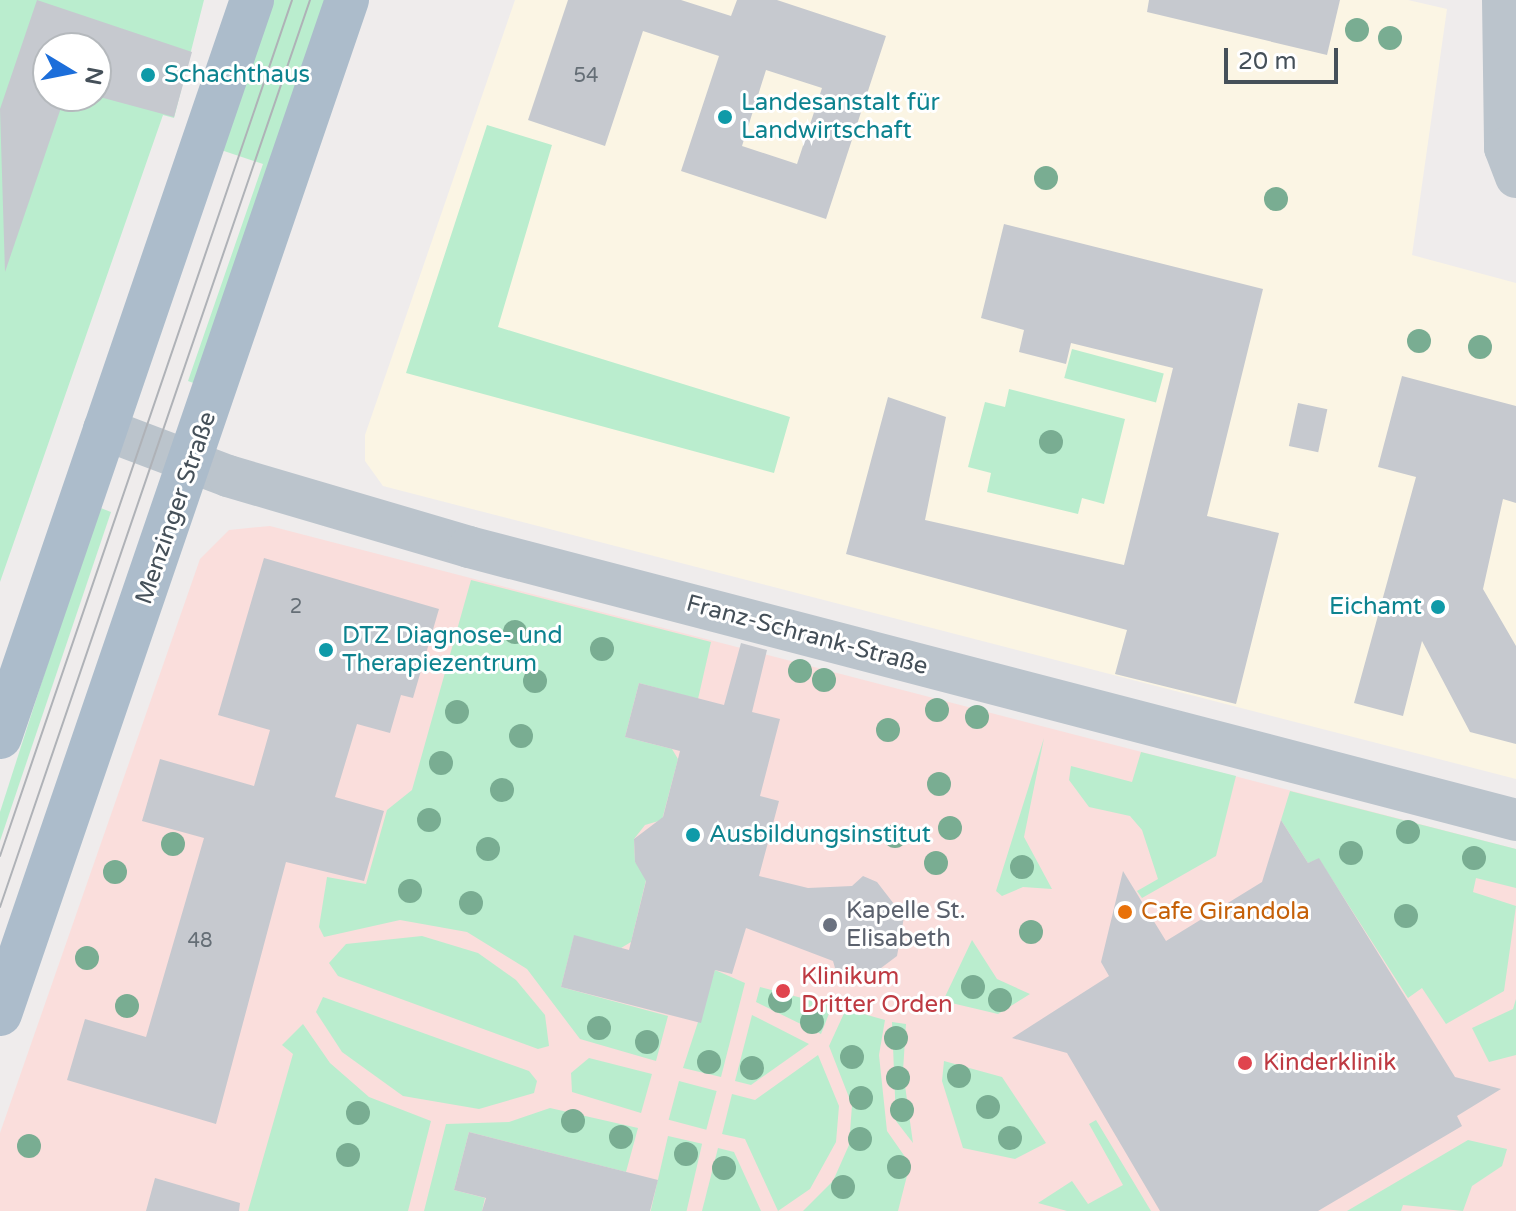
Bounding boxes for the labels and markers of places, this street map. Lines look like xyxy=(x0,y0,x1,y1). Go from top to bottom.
place label: Schachthaus xyxy=(164,61,310,89)
marker: Schachthaus xyxy=(139,66,157,84)
place label: Landesanstalt für Landwirtschaft xyxy=(741,89,940,145)
marker: Landesanstalt für Landwirtschaft xyxy=(716,108,734,126)
place label: Eichamt xyxy=(1329,593,1422,621)
marker: Eichamt xyxy=(1429,598,1447,616)
place label: DTZ Diagnose- und Therapiezentrum xyxy=(342,622,563,678)
marker: DTZ Diagnose- und Therapiezentrum xyxy=(317,641,335,659)
place label: Ausbildungsinstitut xyxy=(709,821,931,849)
marker: Ausbildungsinstitut xyxy=(684,826,702,844)
place label: Kapelle St. Elisabeth xyxy=(846,897,966,953)
place label: Cafe Girandola xyxy=(1141,898,1310,926)
marker: Cafe Girandola xyxy=(1116,903,1134,921)
marker: Kapelle St. Elisabeth xyxy=(821,916,839,934)
place label: Klinikum Dritter Orden xyxy=(801,963,953,1019)
marker: Klinikum Dritter Orden xyxy=(772,980,794,1002)
place label: Kinderklinik xyxy=(1263,1049,1396,1077)
marker: Kinderklinik xyxy=(1234,1052,1256,1074)

